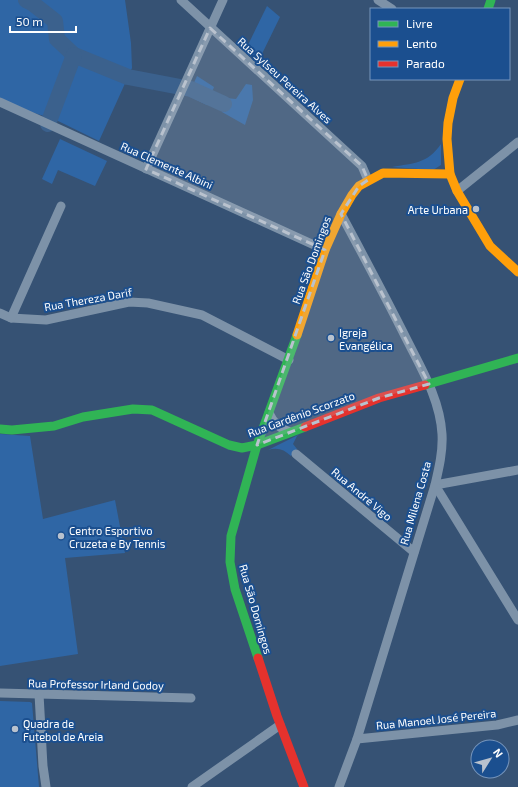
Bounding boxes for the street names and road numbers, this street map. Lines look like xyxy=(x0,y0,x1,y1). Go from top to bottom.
street label: Rua Sylseu Pereira Alves xyxy=(235,34,335,126)
street label: Rua Clemente Albini xyxy=(119,139,215,191)
street label: Rua São Domingos xyxy=(289,214,333,306)
street label: Rua Thereza Darif xyxy=(43,285,134,313)
street label: Rua Gardênio Scorzato xyxy=(246,389,356,439)
street label: Rua Milena Costa xyxy=(397,460,433,546)
street label: Rua André Vigo xyxy=(329,465,395,523)
street label: Rua São Domingos xyxy=(237,563,275,656)
street label: Rua Professor Irland Godoy xyxy=(28,676,164,692)
street label: Rua Manoel José Pereira xyxy=(375,706,497,732)

